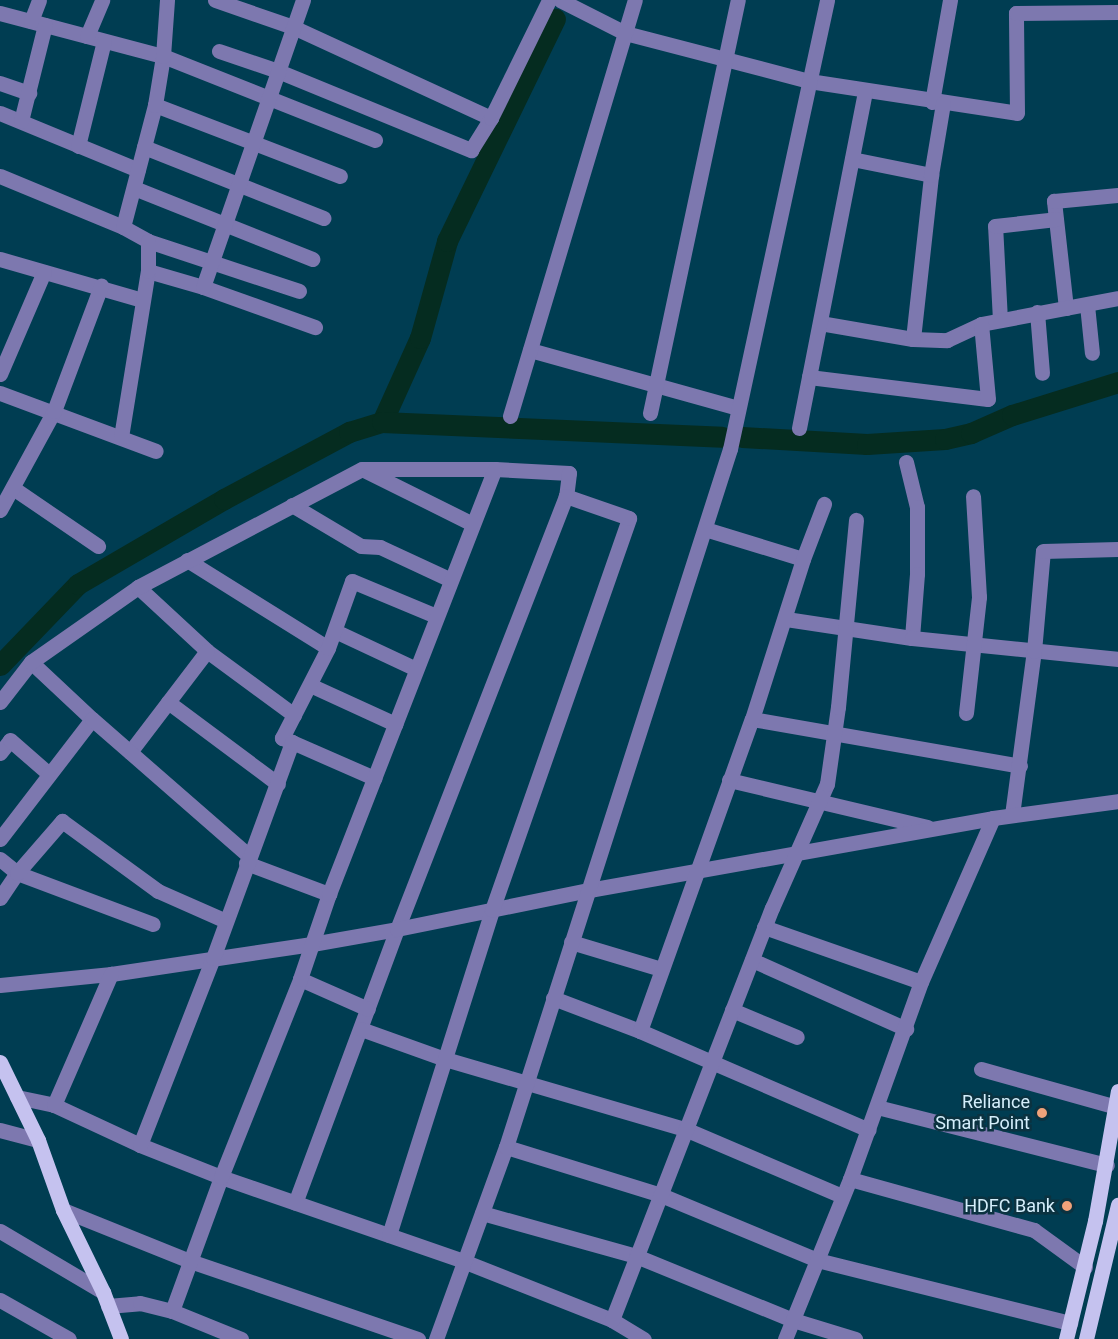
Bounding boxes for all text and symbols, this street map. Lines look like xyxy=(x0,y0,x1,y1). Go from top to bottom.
place label: Reliance Smart Point xyxy=(935,1092,1030,1134)
marker: Reliance Smart Point xyxy=(1035,1106,1049,1120)
place label: HDFC Bank xyxy=(964,1195,1055,1217)
marker: HDFC Bank xyxy=(1060,1199,1074,1213)

